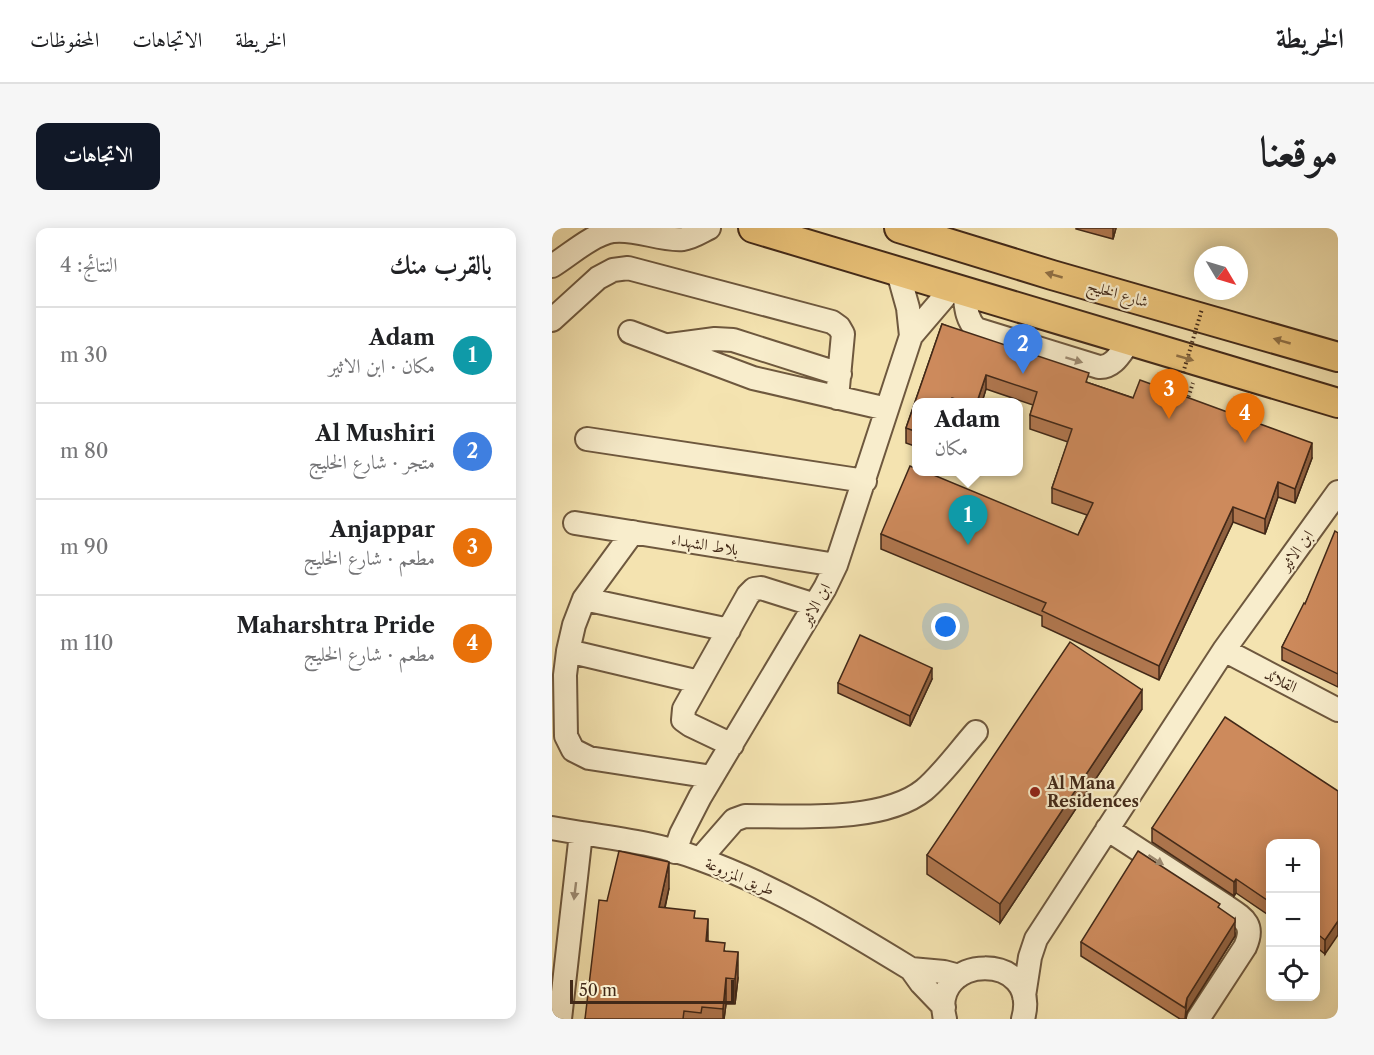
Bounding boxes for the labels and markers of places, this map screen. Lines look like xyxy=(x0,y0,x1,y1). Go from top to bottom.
pin: 2 xyxy=(1004,324,1042,374)
pin: 3 xyxy=(1150,370,1188,419)
pin: 4 xyxy=(1226,394,1264,443)
pin: 1 xyxy=(948,496,988,545)
place label: Al Mana Residences xyxy=(1046,773,1139,811)
marker: Al Mana Residences xyxy=(1028,785,1042,799)

